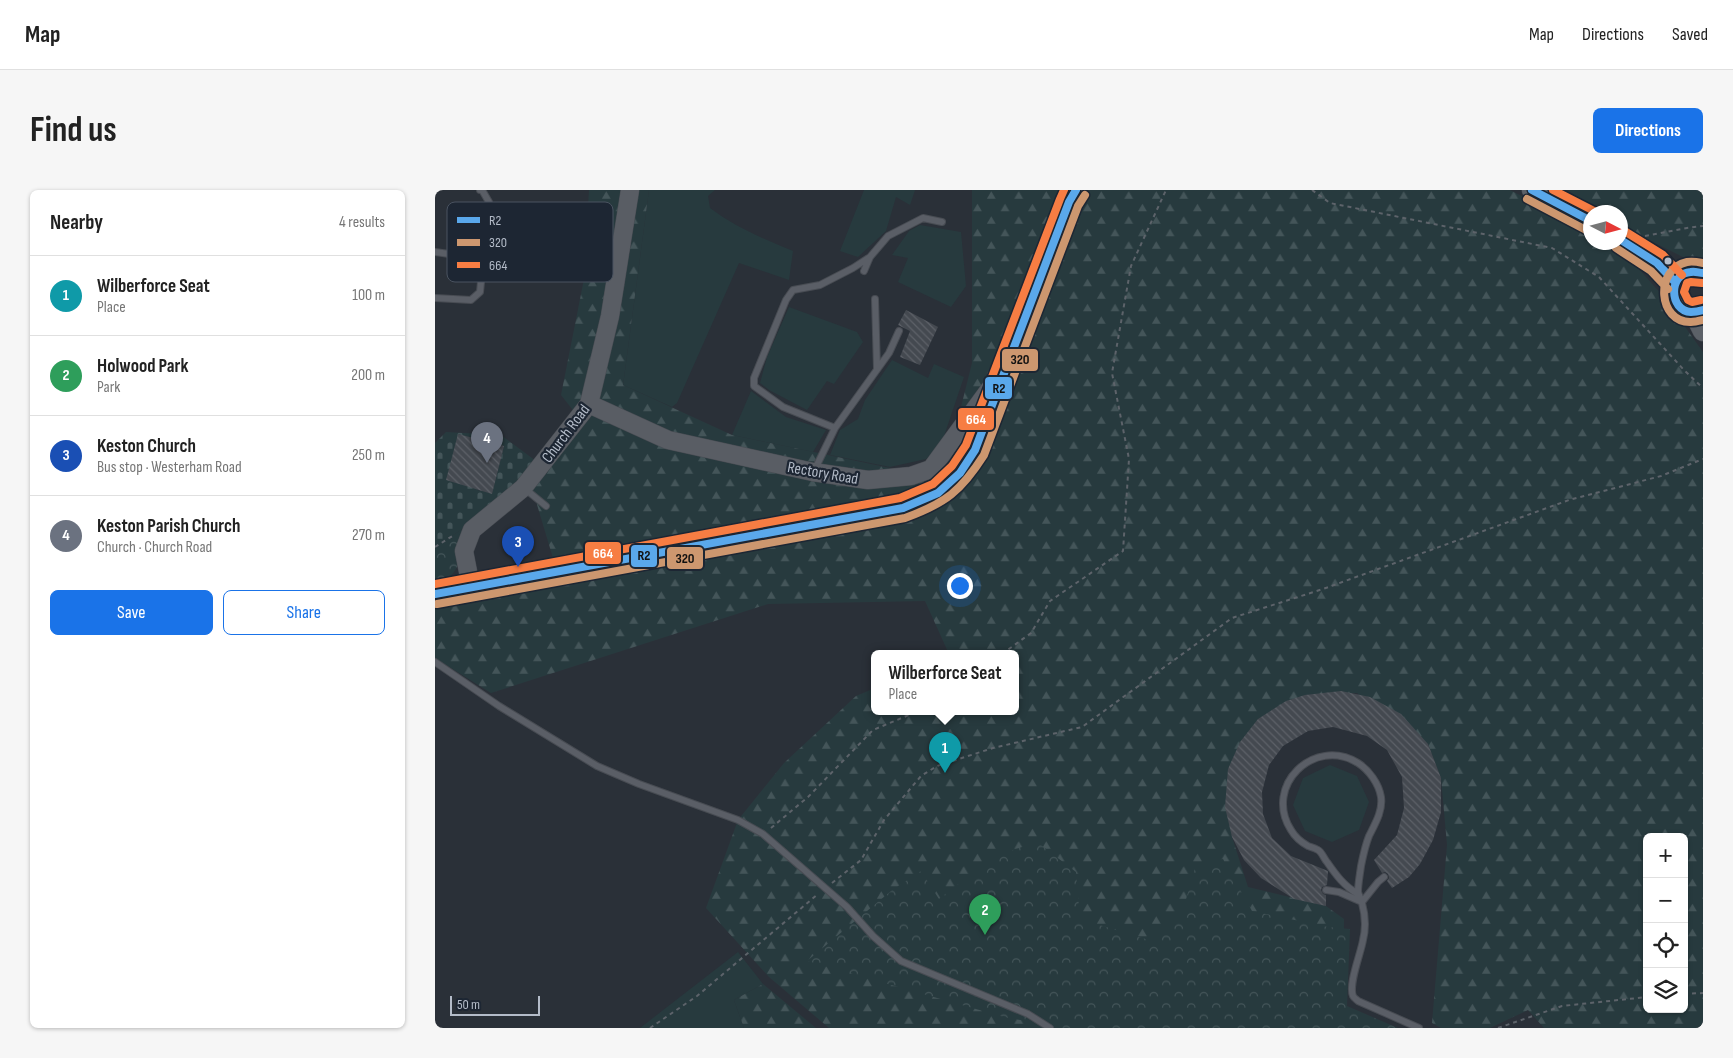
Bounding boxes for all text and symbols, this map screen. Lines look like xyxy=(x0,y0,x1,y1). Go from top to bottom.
text: Map xyxy=(25,20,60,49)
text: Map xyxy=(1529,24,1554,45)
text: Directions xyxy=(1582,24,1644,45)
text: Saved xyxy=(1672,24,1708,45)
button: Directions xyxy=(1593,108,1703,153)
text: Find us xyxy=(30,109,117,152)
legend xyxy=(447,202,613,282)
north arrow xyxy=(1583,205,1628,250)
text: Nearby xyxy=(50,210,103,235)
text: R2 xyxy=(489,212,501,229)
text: 4 results xyxy=(339,213,385,232)
text: 320 xyxy=(489,234,507,251)
unlabelled marker xyxy=(1663,256,1673,266)
text: 664 xyxy=(489,257,508,274)
text: Wilberforce Seat xyxy=(97,275,210,298)
text: 1 xyxy=(63,286,69,305)
text: 100 m xyxy=(352,286,385,305)
text: Place xyxy=(97,298,126,317)
line badge: 320 xyxy=(1001,348,1039,372)
text: 320 xyxy=(1010,351,1030,368)
text: Holwood Park xyxy=(97,355,188,378)
text: 2 xyxy=(62,366,70,385)
text: 200 m xyxy=(351,366,385,385)
line badge: R2 xyxy=(984,376,1013,400)
text: Park xyxy=(97,378,120,397)
text: R2 xyxy=(992,380,1006,397)
street label: Church Road xyxy=(538,401,594,467)
line badge: 664 xyxy=(957,407,995,431)
text: 664 xyxy=(966,411,986,428)
pin: 4 xyxy=(471,422,503,463)
text: Keston Church xyxy=(97,435,196,458)
text: 3 xyxy=(62,446,70,465)
text: 250 m xyxy=(352,446,385,465)
text: Bus stop · Westerham Road xyxy=(97,458,242,477)
street label: Rectory Road xyxy=(786,458,860,489)
text: Keston Parish Church xyxy=(97,515,241,538)
text: 4 xyxy=(62,526,70,545)
text: 270 m xyxy=(352,526,385,545)
pin: 3 xyxy=(502,526,534,567)
text: Church · Church Road xyxy=(97,538,212,557)
line badge: 664 xyxy=(584,541,622,565)
line badge: R2 xyxy=(630,544,658,568)
text: 664 xyxy=(593,545,613,562)
line badge: 320 xyxy=(666,546,704,570)
text: R2 xyxy=(637,547,651,564)
text: 320 xyxy=(675,550,695,567)
your location xyxy=(947,573,973,599)
button: Save xyxy=(50,590,213,635)
button: Share xyxy=(223,590,385,635)
popup xyxy=(871,650,1019,715)
text: Wilberforce Seat xyxy=(889,662,1001,685)
text: Place xyxy=(889,685,917,704)
pin: 1 xyxy=(929,732,961,773)
map controls xyxy=(1643,833,1688,1013)
button: + xyxy=(1643,833,1688,878)
button: − xyxy=(1643,878,1688,923)
pin: 2 xyxy=(969,894,1001,935)
button: locate xyxy=(1643,923,1688,968)
button: layers xyxy=(1643,968,1688,1013)
scale bar xyxy=(450,993,540,1016)
text: 50 m xyxy=(457,996,480,1013)

